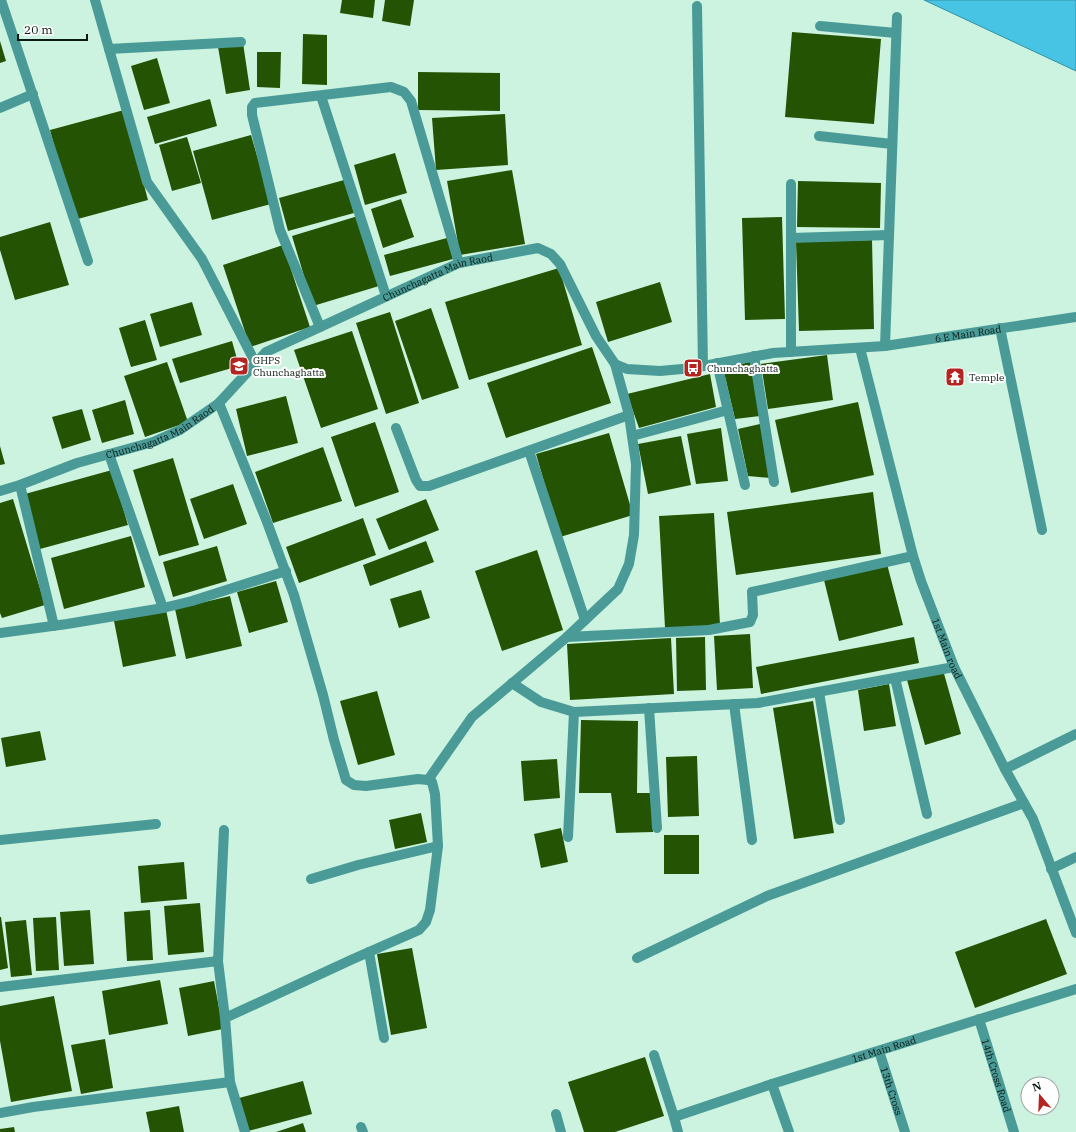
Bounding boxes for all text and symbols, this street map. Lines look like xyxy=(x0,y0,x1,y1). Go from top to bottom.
scale bar xyxy=(18,16,87,42)
text: 20 m xyxy=(24,22,53,37)
street label: Chunchagatta Main Raod xyxy=(381,251,494,304)
street label: 6 E Main Road xyxy=(934,322,1002,345)
place label: GHPS Chunchaghatta xyxy=(253,354,325,379)
school or university icon: GHPS Chunchaghatta xyxy=(228,355,250,377)
bus stop icon: Chunchaghatta xyxy=(682,357,704,379)
place label: Chunchaghatta xyxy=(707,362,779,375)
temple icon: Temple xyxy=(944,366,966,388)
place label: Temple xyxy=(969,371,1004,384)
street label: Chunchagatta Main Raod xyxy=(104,403,217,462)
street label: 1st Main road xyxy=(929,616,965,681)
street label: 1st Main Road xyxy=(850,1033,918,1066)
street label: 14th Cross Road xyxy=(978,1037,1013,1114)
street label: 13th Cross xyxy=(877,1065,905,1117)
north arrow xyxy=(1020,1076,1060,1116)
text: N xyxy=(1030,1078,1043,1095)

